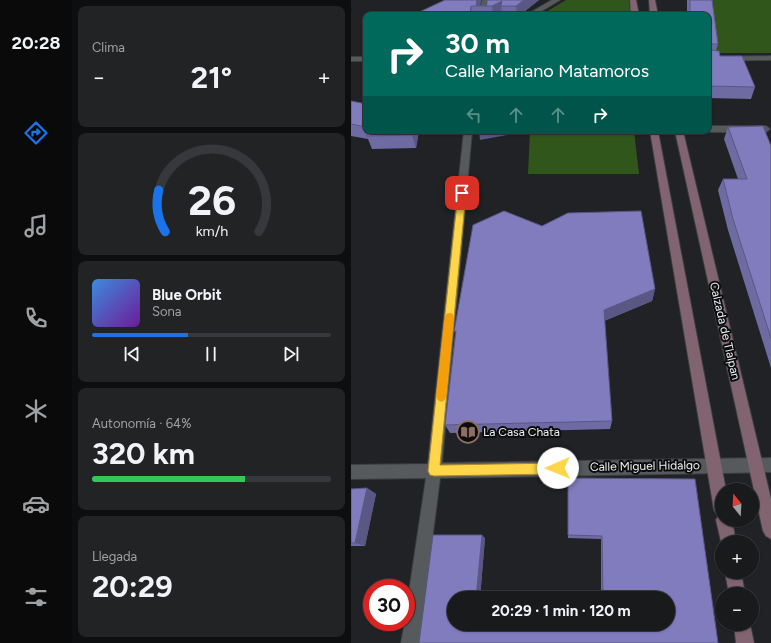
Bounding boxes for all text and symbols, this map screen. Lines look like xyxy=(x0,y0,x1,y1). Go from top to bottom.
text: 30 m xyxy=(445,26,510,60)
icon: right xyxy=(379,28,431,80)
text: 20:28 xyxy=(12,32,60,54)
text: Clima xyxy=(92,40,125,55)
text: 21° xyxy=(191,59,232,96)
text: Calle Mariano Matamoros xyxy=(445,60,649,82)
text: − xyxy=(92,64,106,91)
text: + xyxy=(317,64,331,91)
icon: left xyxy=(463,104,485,126)
icon: ahead xyxy=(505,104,527,126)
icon: ahead xyxy=(547,104,569,126)
icon: right xyxy=(589,104,611,126)
icon: directions xyxy=(22,119,50,147)
text: 26 xyxy=(187,175,236,225)
pin xyxy=(445,176,479,210)
icon: arrive xyxy=(451,182,473,204)
icon: music xyxy=(22,212,50,240)
text: km/h xyxy=(195,222,228,240)
street label: Calzada de Tlalpan xyxy=(707,281,743,382)
text: Blue Orbit xyxy=(152,286,222,304)
icon: phone xyxy=(22,304,50,332)
text: Sona xyxy=(152,304,181,319)
icon: previous xyxy=(121,343,143,365)
icon: pause xyxy=(200,343,222,365)
icon: next xyxy=(280,343,302,365)
icon: climate xyxy=(22,397,50,425)
text: Autonomía · 64% xyxy=(92,416,191,431)
library icon: La Casa Chata xyxy=(455,419,481,445)
place label: La Casa Chata xyxy=(483,425,560,439)
text: 320 km xyxy=(92,435,195,472)
position arrow xyxy=(537,447,579,489)
street label: Calle Miguel Hidalgo xyxy=(590,458,700,474)
north arrow xyxy=(715,483,759,527)
map controls xyxy=(715,483,759,631)
icon: car xyxy=(22,490,50,518)
button: + xyxy=(715,535,759,579)
text: Llegada xyxy=(92,549,137,564)
text: 20:29 xyxy=(92,568,173,605)
speed limit sign: 30 xyxy=(363,579,415,631)
icon: filters xyxy=(22,583,50,611)
button: − xyxy=(715,587,759,631)
text: 20:29 · 1 min · 120 m xyxy=(491,602,631,620)

